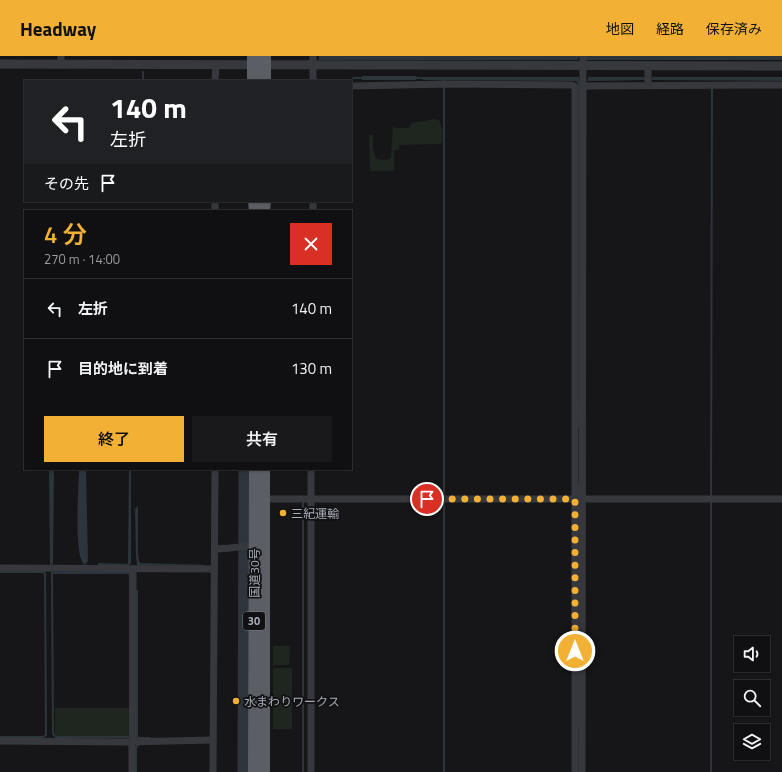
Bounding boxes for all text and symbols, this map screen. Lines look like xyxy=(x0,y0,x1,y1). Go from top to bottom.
text: Headway xyxy=(20,14,96,43)
text: 地図 xyxy=(606,18,634,39)
text: 経路 xyxy=(656,18,684,39)
text: 保存済み xyxy=(706,18,762,39)
text: 140 m xyxy=(110,86,187,129)
icon: left xyxy=(44,96,96,148)
text: 左折 xyxy=(110,126,146,153)
text: その先 xyxy=(44,172,89,195)
icon: arrive xyxy=(97,172,119,194)
text: 4 分 xyxy=(44,216,87,252)
button: close xyxy=(290,223,332,265)
text: 270 m · 14:00 xyxy=(44,249,120,269)
text: 左折 xyxy=(78,297,108,320)
text: 140 m xyxy=(291,297,332,320)
icon: left xyxy=(44,298,66,320)
text: 目的地に到着 xyxy=(78,357,168,380)
text: 130 m xyxy=(291,357,332,380)
icon: arrive xyxy=(44,358,66,380)
button: 終了 xyxy=(44,416,184,462)
button: 共有 xyxy=(192,416,332,462)
pin xyxy=(410,482,444,516)
icon: arrive xyxy=(416,488,438,510)
place label: 三紀運輸 xyxy=(291,504,339,523)
marker: 三紀運輸 xyxy=(278,508,288,518)
street label: 国道30号 xyxy=(245,548,264,598)
road number: 30 xyxy=(243,612,265,630)
position arrow xyxy=(554,630,596,672)
map controls xyxy=(734,636,770,760)
button: sound xyxy=(734,636,770,672)
button: search xyxy=(734,680,770,716)
place label: 水まわりワークス xyxy=(244,692,340,711)
marker: 水まわりワークス xyxy=(231,696,241,706)
button: layers xyxy=(734,724,770,760)

